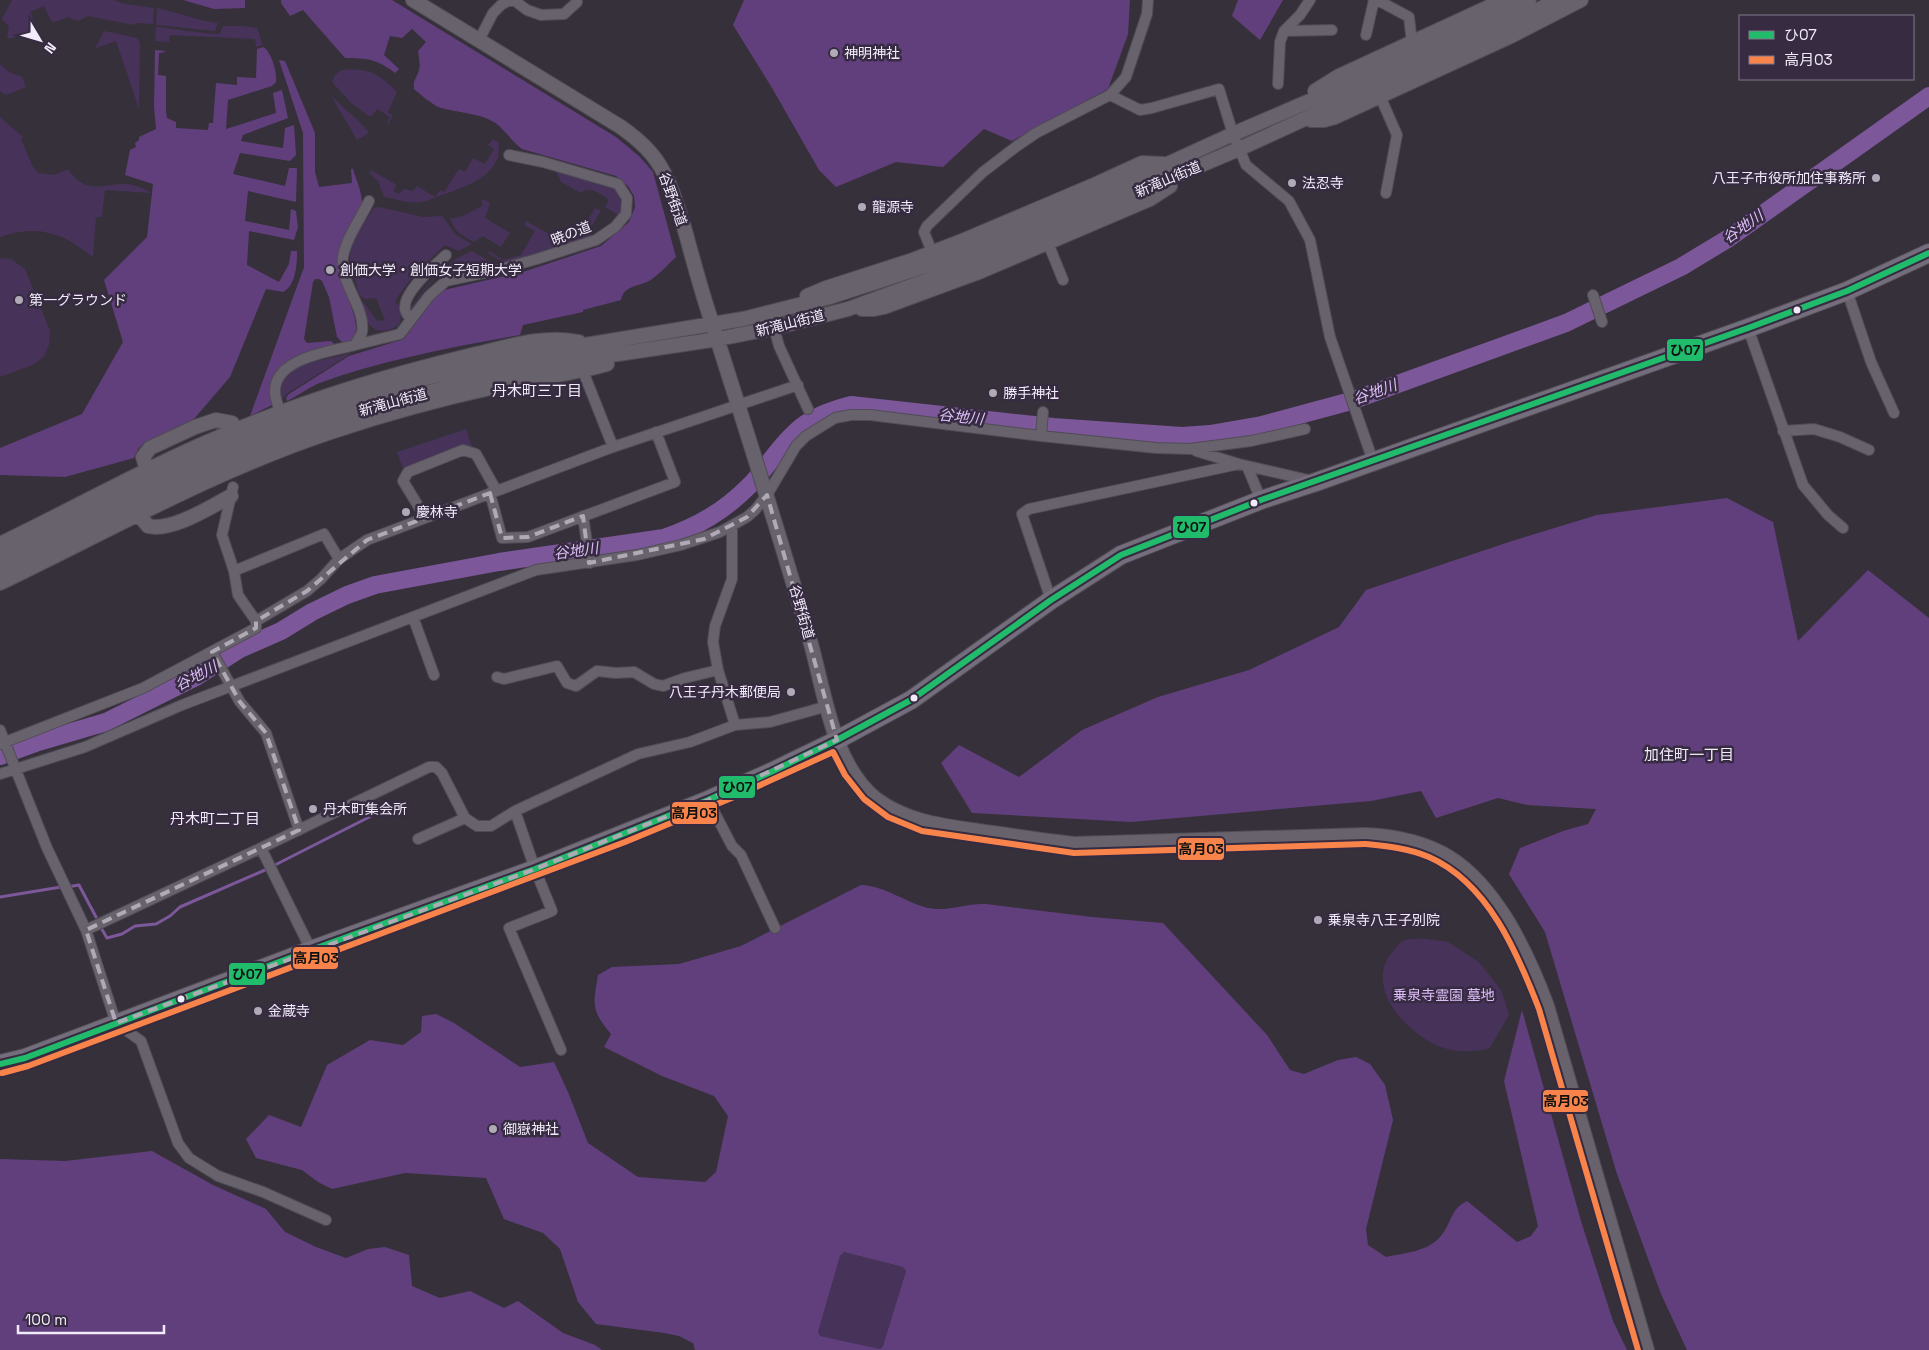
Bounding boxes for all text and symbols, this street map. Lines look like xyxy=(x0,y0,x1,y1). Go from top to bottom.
north arrow xyxy=(15,15,65,65)
legend xyxy=(1739,15,1914,80)
text: ひ07 xyxy=(1784,25,1817,44)
text: N xyxy=(40,39,60,57)
place label: 神明神社 xyxy=(844,44,900,62)
marker: 神明神社 xyxy=(828,47,840,59)
text: 高月03 xyxy=(1784,50,1833,69)
street label: 新滝山街道 xyxy=(1132,157,1204,201)
place label: 八王子市役所加住事務所 xyxy=(1712,169,1866,187)
street label: 谷野街道 xyxy=(655,170,691,228)
marker: 八王子市役所加住事務所 xyxy=(1870,172,1882,184)
place label: 法忍寺 xyxy=(1302,174,1344,192)
marker: 法忍寺 xyxy=(1286,177,1298,189)
place label: 龍源寺 xyxy=(872,198,914,216)
marker: 龍源寺 xyxy=(856,201,868,213)
water label: 谷地川 xyxy=(1719,205,1768,247)
street label: 暁の道 xyxy=(548,217,594,249)
place label: 創価大学・創価女子短期大学 xyxy=(340,261,522,279)
marker: 創価大学・創価女子短期大学 xyxy=(324,264,336,276)
place label: 第一グラウンド xyxy=(29,291,127,309)
marker: 第一グラウンド xyxy=(13,294,25,306)
unlabelled marker xyxy=(1792,305,1802,315)
street label: 新滝山街道 xyxy=(754,306,826,340)
line badge: ひ07 xyxy=(1666,338,1704,362)
text: ひ07 xyxy=(1670,341,1701,359)
water label: 谷地川 xyxy=(1350,374,1401,408)
district label: 丹木町三丁目 xyxy=(492,381,582,400)
street label: 新滝山街道 xyxy=(357,384,429,420)
place label: 勝手神社 xyxy=(1003,384,1059,402)
marker: 勝手神社 xyxy=(987,387,999,399)
water label: 谷地川 xyxy=(938,405,986,429)
unlabelled marker xyxy=(1249,498,1259,508)
place label: 慶林寺 xyxy=(416,503,458,521)
marker: 慶林寺 xyxy=(400,506,412,518)
line badge: ひ07 xyxy=(1172,515,1210,539)
text: ひ07 xyxy=(1176,518,1207,536)
water label: 谷地川 xyxy=(552,538,602,563)
street label: 谷野街道 xyxy=(786,583,818,641)
water label: 谷地川 xyxy=(171,656,222,695)
place label: 八王子丹木郵便局 xyxy=(669,683,781,701)
marker: 八王子丹木郵便局 xyxy=(785,686,797,698)
unlabelled marker xyxy=(909,693,919,703)
district label: 加住町一丁目 xyxy=(1644,745,1734,764)
line badge: ひ07 xyxy=(718,775,756,799)
text: ひ07 xyxy=(722,778,753,796)
place label: 丹木町集会所 xyxy=(323,800,407,818)
line badge: 高月03 xyxy=(671,801,718,825)
marker: 丹木町集会所 xyxy=(307,803,319,815)
text: 高月03 xyxy=(671,804,717,822)
district label: 丹木町二丁目 xyxy=(170,809,260,828)
line badge: 高月03 xyxy=(1177,837,1225,861)
text: 高月03 xyxy=(1178,840,1224,858)
place label: 乗泉寺八王子別院 xyxy=(1328,911,1440,929)
marker: 乗泉寺八王子別院 xyxy=(1312,914,1324,926)
line badge: 高月03 xyxy=(292,946,339,970)
text: 高月03 xyxy=(293,949,339,967)
line badge: ひ07 xyxy=(228,962,266,986)
text: ひ07 xyxy=(232,965,263,983)
park label: 乗泉寺霊園 墓地 xyxy=(1393,986,1495,1004)
unlabelled marker xyxy=(176,994,186,1004)
place label: 金蔵寺 xyxy=(268,1002,310,1020)
marker: 金蔵寺 xyxy=(252,1005,264,1017)
line badge: 高月03 xyxy=(1542,1089,1589,1113)
text: 高月03 xyxy=(1543,1092,1589,1110)
place label: 御嶽神社 xyxy=(503,1120,559,1138)
marker: 御嶽神社 xyxy=(487,1123,499,1135)
scale bar xyxy=(18,1302,164,1334)
text: 100 m xyxy=(25,1310,67,1329)

